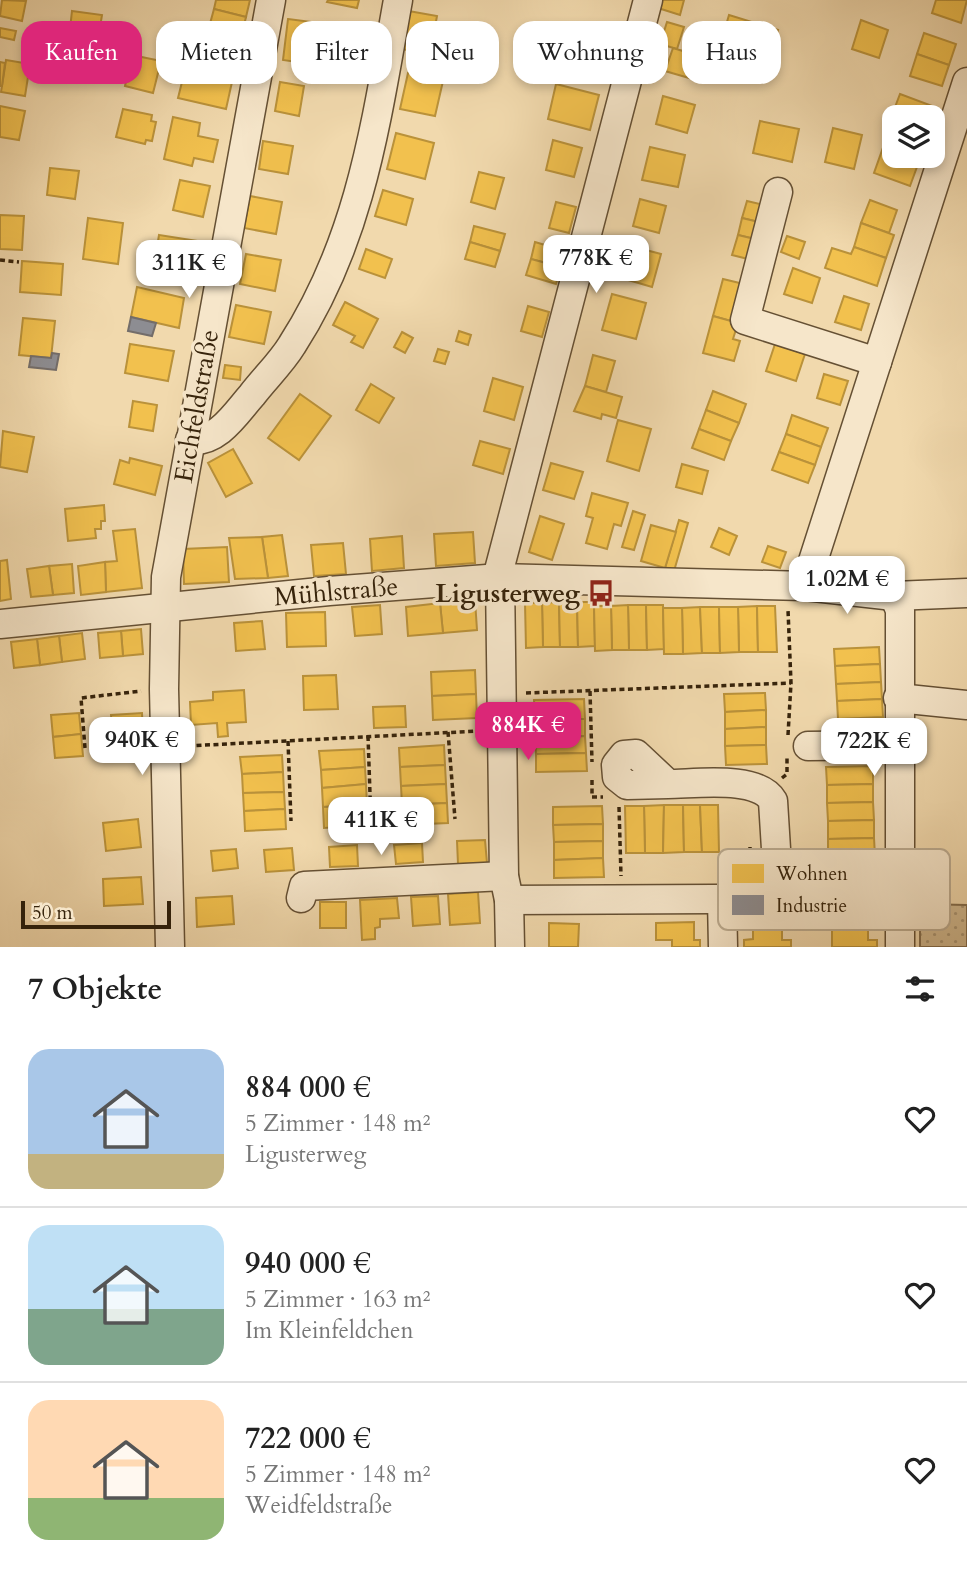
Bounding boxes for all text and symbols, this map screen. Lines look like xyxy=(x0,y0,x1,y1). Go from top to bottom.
chip: Kaufen xyxy=(21,21,142,84)
chip: Mieten xyxy=(156,21,277,84)
chip: Filter xyxy=(291,21,392,84)
chip: Neu xyxy=(406,21,499,84)
chip: Wohnung xyxy=(513,21,668,84)
chip: Haus xyxy=(682,21,781,84)
map controls xyxy=(882,105,945,168)
button: layers xyxy=(882,105,945,168)
pin: 778K € xyxy=(539,236,653,295)
pin: 311K € xyxy=(132,240,246,300)
text: 778K € xyxy=(559,242,633,273)
text: 311K € xyxy=(152,247,226,278)
street label: Eichfeldstraße xyxy=(166,327,227,485)
pin: 1.02M € xyxy=(782,556,912,616)
text: 1.02M € xyxy=(805,563,889,594)
street label: Mühlstraße xyxy=(272,569,400,614)
place label: Ligusterweg xyxy=(435,576,580,611)
bus stop icon: Ligusterweg xyxy=(586,578,616,608)
pin: 884K € xyxy=(471,702,585,762)
text: 884K € xyxy=(491,709,565,740)
pin: 940K € xyxy=(85,718,199,777)
pin: 722K € xyxy=(817,718,931,778)
text: 940K € xyxy=(105,724,179,755)
text: 722K € xyxy=(837,725,911,756)
pin: 411K € xyxy=(324,798,438,857)
text: 411K € xyxy=(344,804,418,835)
legend xyxy=(718,849,950,930)
text: Wohnen xyxy=(775,861,848,887)
text: Industrie xyxy=(776,893,847,919)
scale bar xyxy=(21,898,172,930)
text: 50 m xyxy=(32,900,73,926)
text: 7 Objekte xyxy=(28,969,162,1010)
icon: filters xyxy=(901,970,939,1008)
text: 884 000 € xyxy=(245,1067,371,1108)
icon: home xyxy=(84,1077,168,1161)
icon: heart xyxy=(901,1100,939,1138)
text: 5 Zimmer · 148 m² xyxy=(245,1108,430,1139)
text: Ligusterweg xyxy=(245,1139,366,1170)
text: 940 000 € xyxy=(245,1243,371,1284)
icon: home xyxy=(84,1253,168,1337)
icon: heart xyxy=(901,1276,939,1314)
text: 5 Zimmer · 163 m² xyxy=(245,1284,430,1315)
text: Im Kleinfeldchen xyxy=(245,1315,414,1346)
text: 722 000 € xyxy=(245,1418,371,1459)
icon: home xyxy=(84,1428,168,1512)
icon: heart xyxy=(901,1451,939,1489)
text: 5 Zimmer · 148 m² xyxy=(245,1459,430,1490)
text: Weidfeldstraße xyxy=(245,1490,393,1521)

